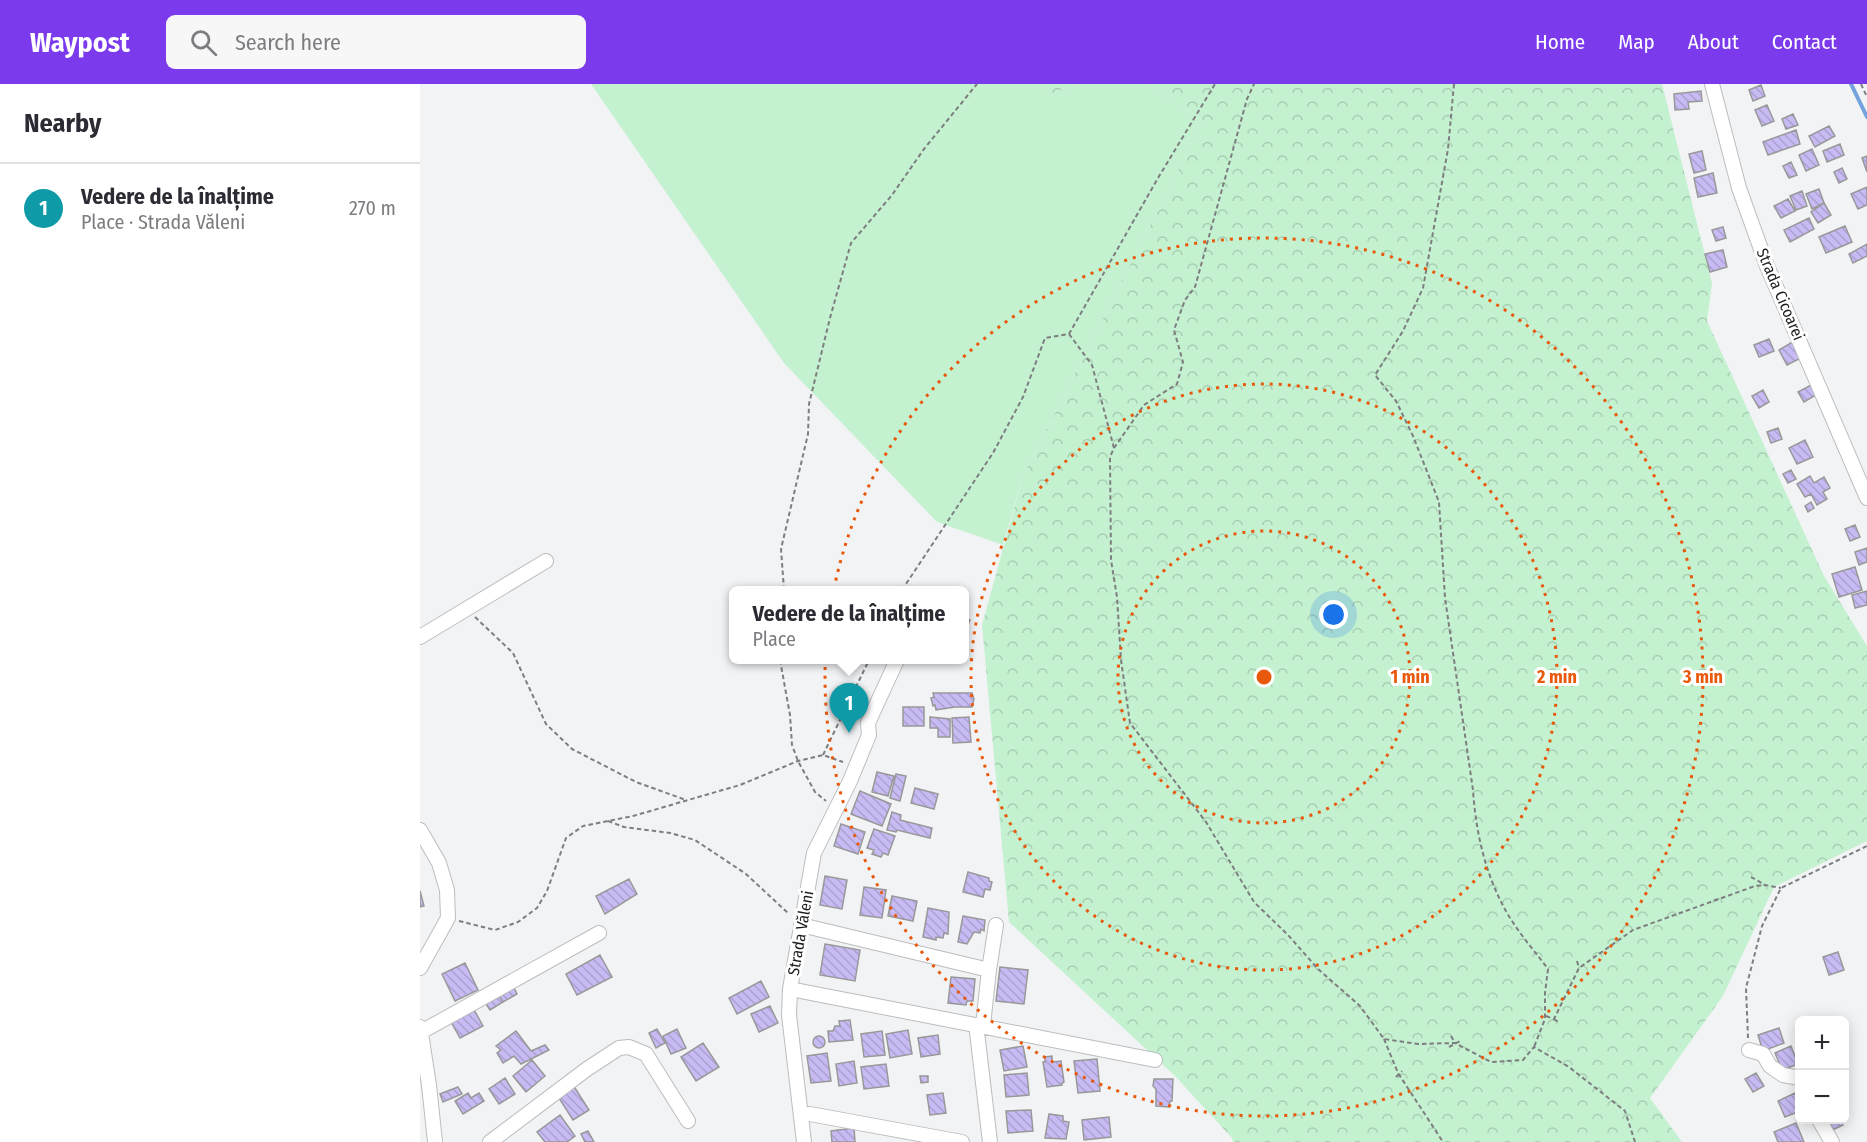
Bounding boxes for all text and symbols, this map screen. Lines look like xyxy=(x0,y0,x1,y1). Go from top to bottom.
search box xyxy=(166,15,586,69)
text: Waypost xyxy=(30,26,130,59)
icon: search xyxy=(187,26,220,59)
text: Search here xyxy=(235,29,341,56)
text: Home xyxy=(1535,29,1585,55)
text: Map xyxy=(1618,29,1655,55)
text: About xyxy=(1688,29,1739,55)
text: Contact xyxy=(1772,29,1837,55)
text: Nearby xyxy=(24,108,101,139)
text: Vedere de la înalțime xyxy=(81,183,274,210)
text: 1 xyxy=(39,196,48,220)
text: 270 m xyxy=(349,196,396,220)
text: Place · Strada Văleni xyxy=(81,210,245,234)
street label: Strada Cicoarei xyxy=(1753,245,1808,343)
popup xyxy=(729,586,969,664)
text: Vedere de la înalțime xyxy=(753,600,945,627)
your location xyxy=(1319,600,1348,629)
text: Place xyxy=(753,627,796,651)
text: 1 min xyxy=(1390,666,1430,688)
text: 2 min xyxy=(1536,666,1577,688)
text: 3 min xyxy=(1682,666,1723,688)
centre of rings xyxy=(1254,667,1274,687)
pin: 1 xyxy=(830,684,868,733)
street label: Strada Văleni xyxy=(784,889,817,977)
map controls xyxy=(1795,1016,1849,1124)
button: + xyxy=(1795,1016,1849,1070)
button: − xyxy=(1795,1070,1849,1124)

